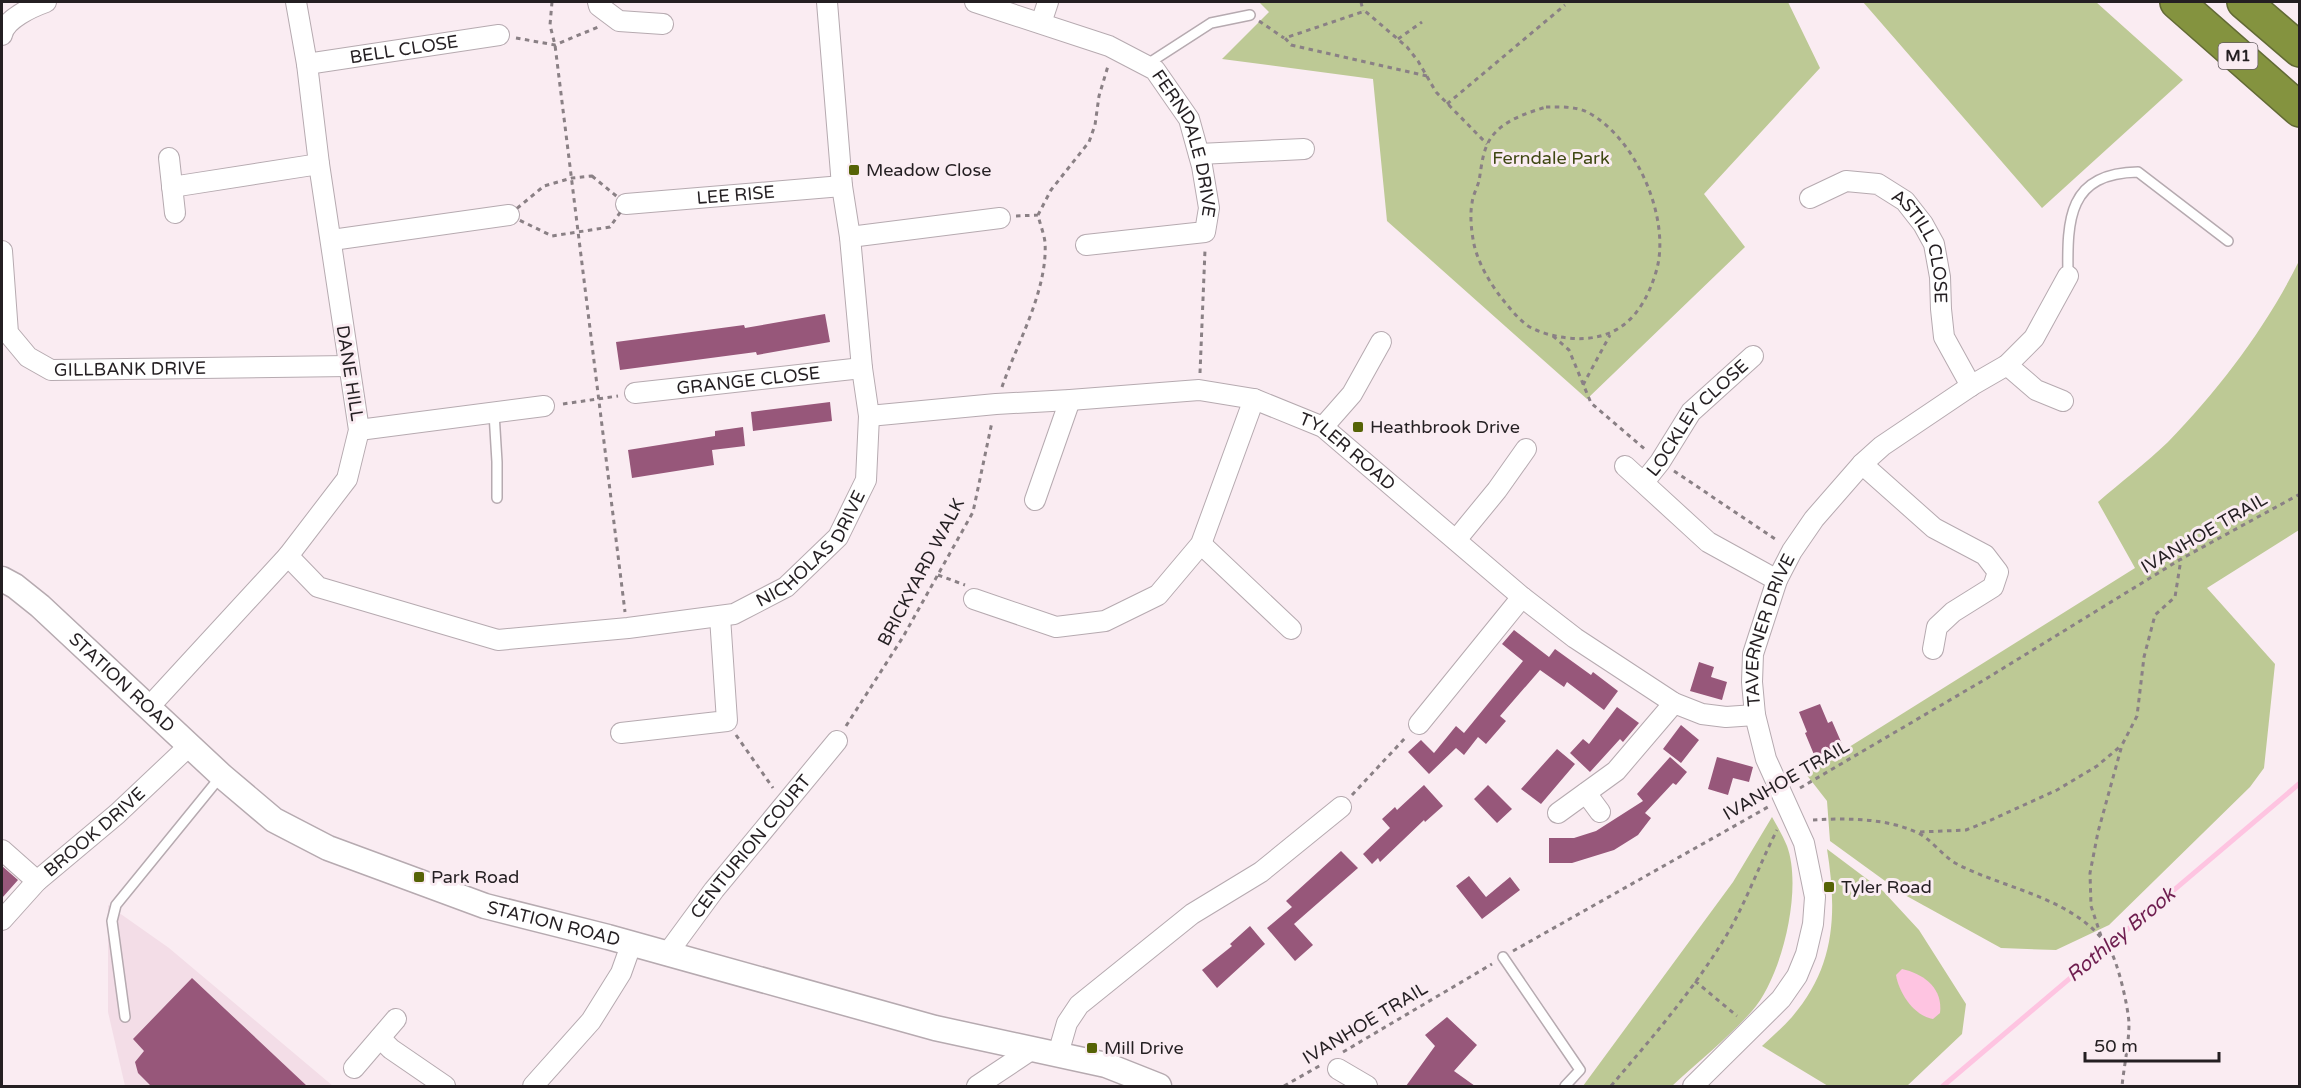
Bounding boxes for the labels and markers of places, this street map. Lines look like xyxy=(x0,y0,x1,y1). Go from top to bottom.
place label: Meadow Close xyxy=(866,159,991,181)
marker: Meadow Close xyxy=(847,163,861,177)
place label: Heathbrook Drive xyxy=(1370,416,1520,438)
marker: Heathbrook Drive xyxy=(1351,420,1365,434)
place label: Park Road xyxy=(431,866,519,888)
marker: Park Road xyxy=(412,870,426,884)
place label: Tyler Road xyxy=(1841,876,1932,898)
marker: Tyler Road xyxy=(1822,880,1836,894)
place label: Mill Drive xyxy=(1104,1037,1184,1059)
marker: Mill Drive xyxy=(1085,1041,1099,1055)

